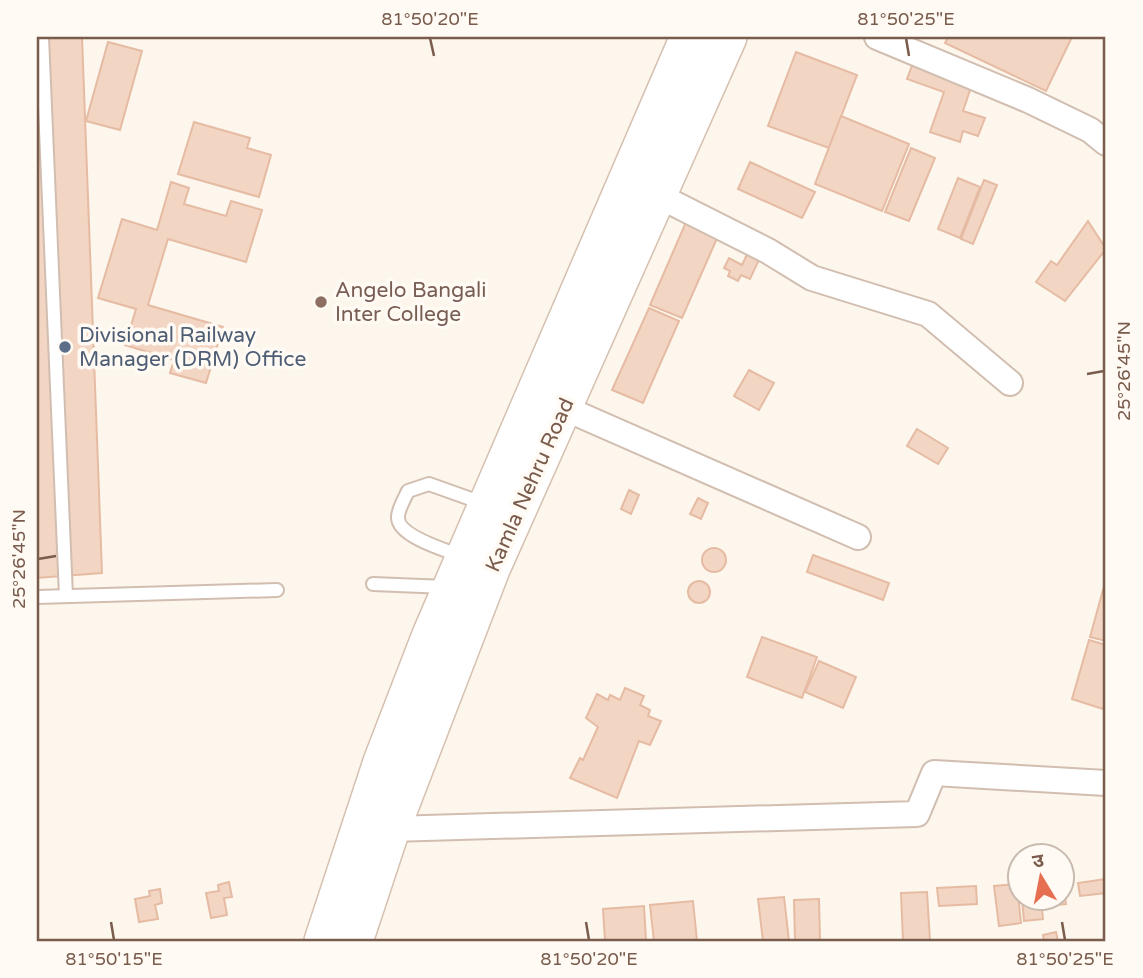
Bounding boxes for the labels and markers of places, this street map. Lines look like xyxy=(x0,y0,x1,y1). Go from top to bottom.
place label: Angelo Bangali Inter College xyxy=(335,278,487,327)
marker: Angelo Bangali Inter College xyxy=(313,294,329,310)
place label: Divisional Railway Manager (DRM) Office xyxy=(79,323,306,372)
marker: Divisional Railway Manager (DRM) Office xyxy=(57,339,73,355)

